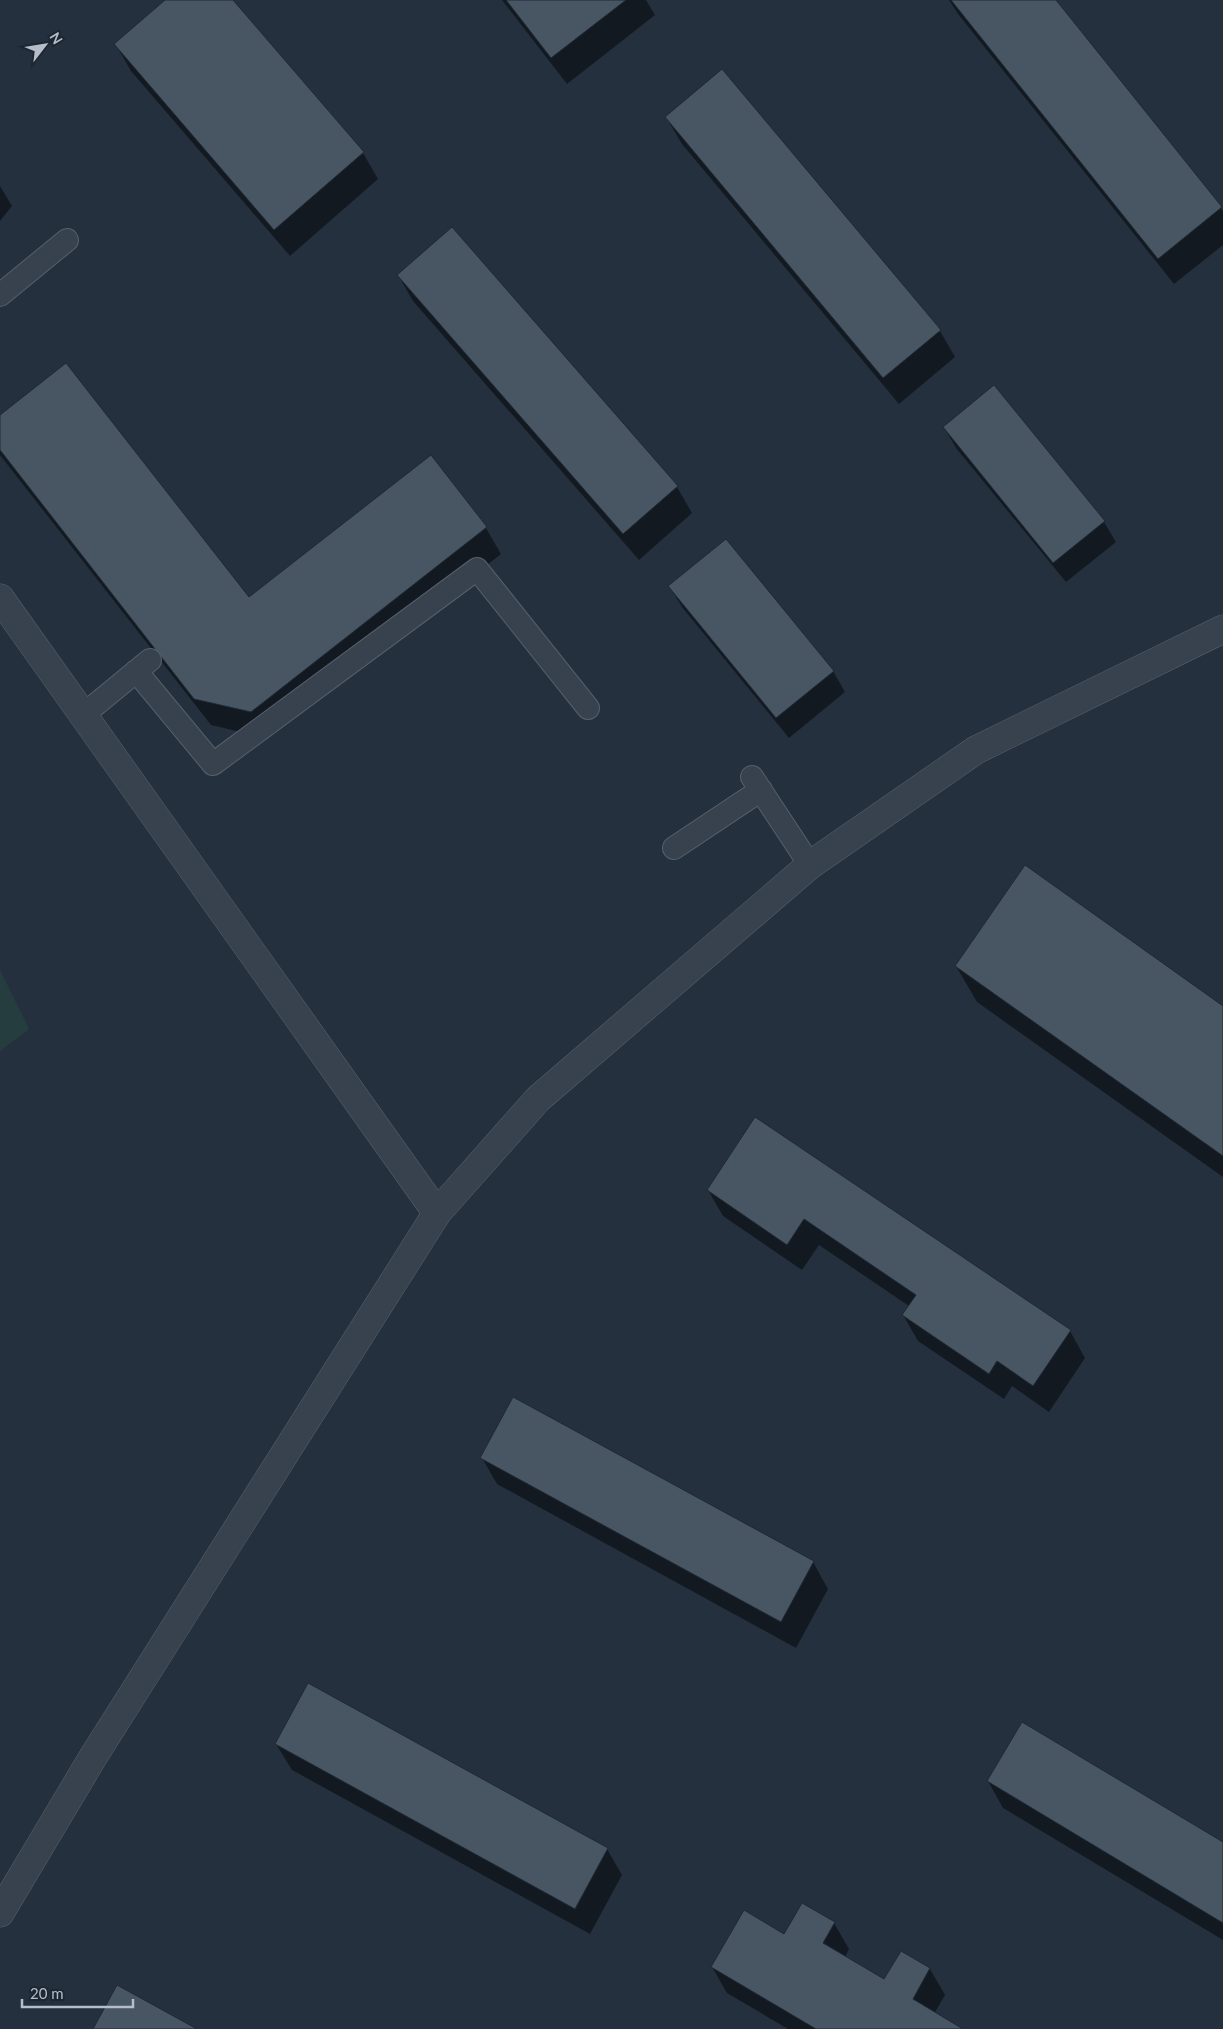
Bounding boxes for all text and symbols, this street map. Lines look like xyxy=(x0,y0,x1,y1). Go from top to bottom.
north arrow xyxy=(20,20,70,70)
text: N xyxy=(47,29,67,47)
scale bar xyxy=(22,1976,134,2008)
text: 20 m xyxy=(30,1984,64,2002)

